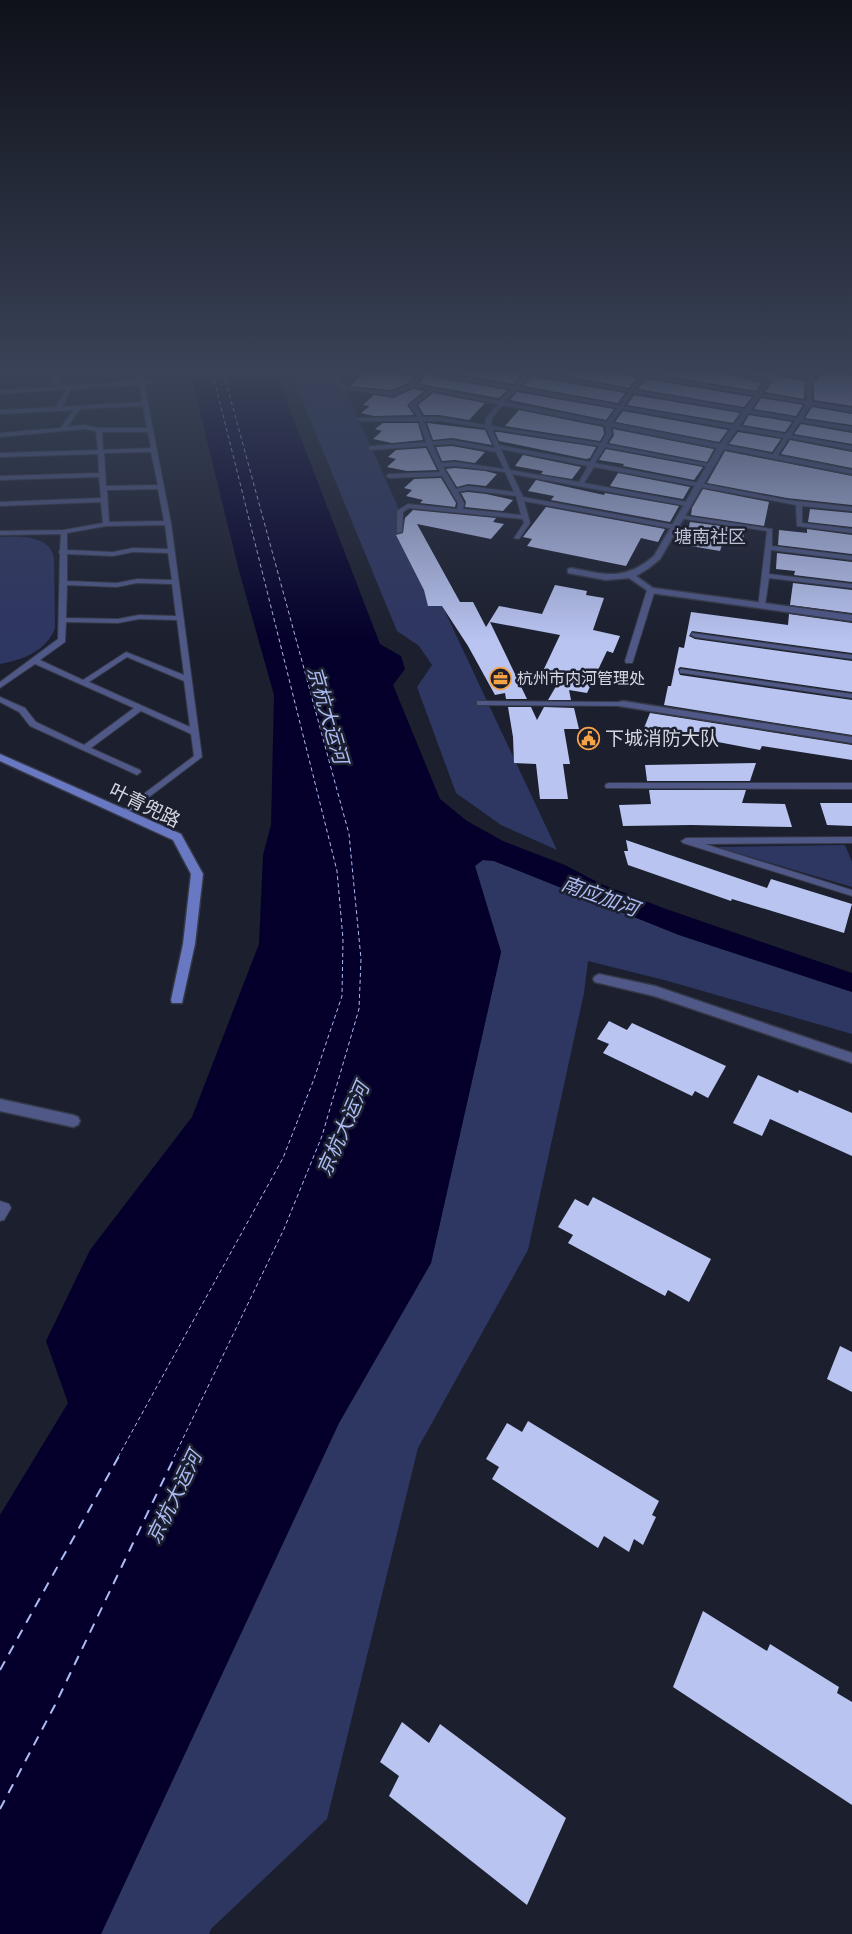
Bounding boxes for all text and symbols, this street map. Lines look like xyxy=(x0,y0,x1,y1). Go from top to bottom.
district label: 塘南社区 xyxy=(674,524,746,550)
water label: 京杭大运河 xyxy=(300,663,356,771)
office icon: 杭州市内河管理处 xyxy=(489,666,513,690)
place label: 杭州市内河管理处 xyxy=(517,667,645,690)
place label: 下城消防大队 xyxy=(605,725,719,752)
public building icon: 下城消防大队 xyxy=(577,726,601,750)
street label: 叶青兜路 xyxy=(105,777,185,834)
water label: 南应加河 xyxy=(557,869,646,925)
water label: 京杭大运河 xyxy=(310,1074,379,1181)
water label: 京杭大运河 xyxy=(139,1442,211,1549)

